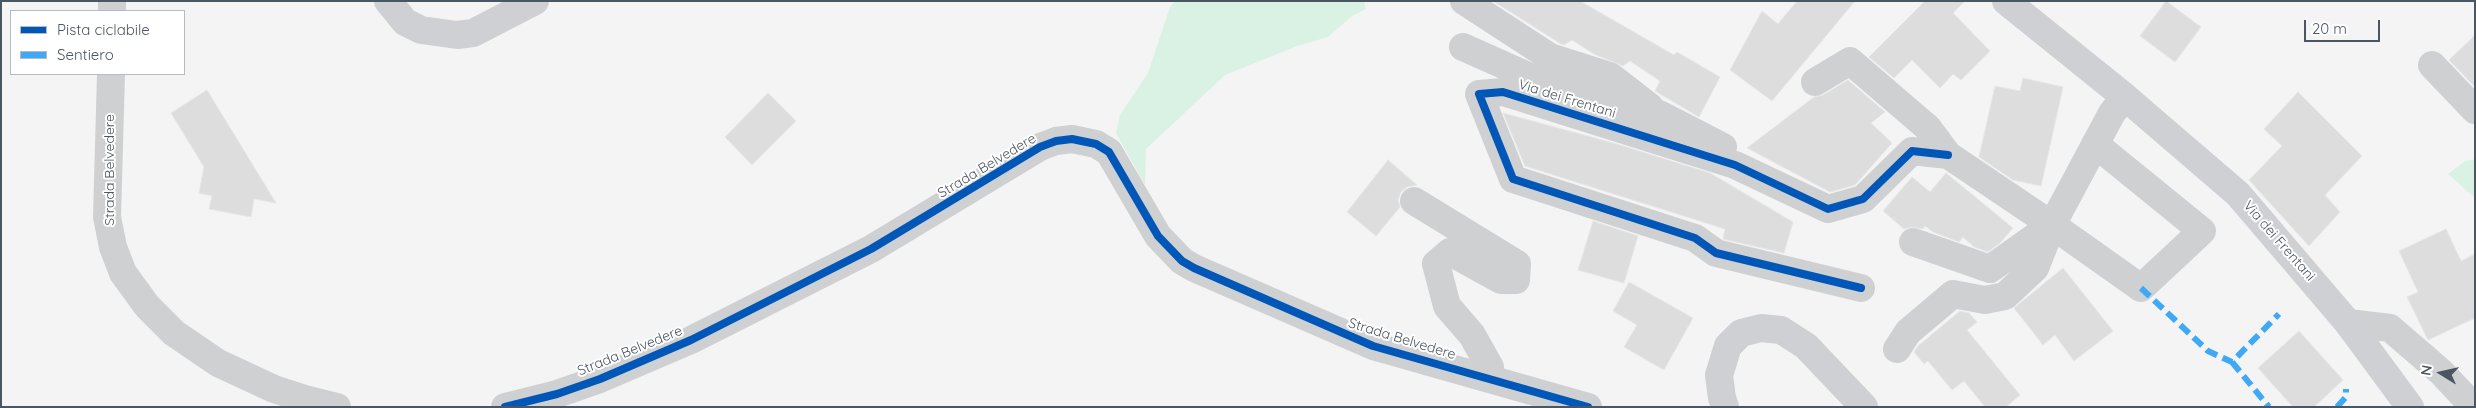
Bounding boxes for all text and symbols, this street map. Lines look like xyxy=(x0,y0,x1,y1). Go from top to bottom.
legend xyxy=(10,10,185,75)
scale bar xyxy=(2306,10,2382,42)
text: 20 m xyxy=(2312,19,2347,38)
text: Pista ciclabile xyxy=(57,20,150,39)
text: Sentiero xyxy=(57,45,114,64)
street label: Via dei Frentani xyxy=(1516,76,1618,122)
street label: Strada Belvedere xyxy=(102,114,118,226)
street label: Strada Belvedere xyxy=(935,130,1039,202)
street label: Via dei Frentani xyxy=(2240,197,2318,285)
street label: Strada Belvedere xyxy=(1346,315,1458,363)
street label: Strada Belvedere xyxy=(575,322,685,380)
north arrow xyxy=(2416,348,2466,398)
text: N xyxy=(2416,364,2436,377)

